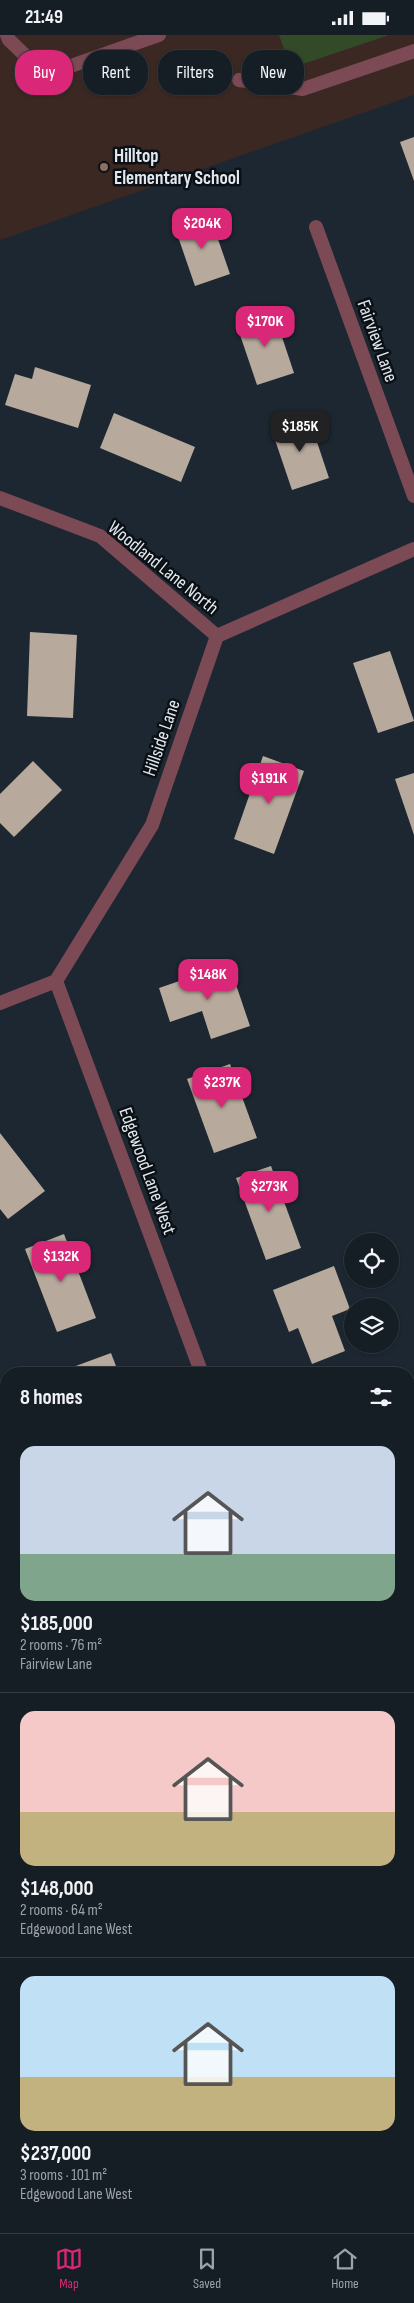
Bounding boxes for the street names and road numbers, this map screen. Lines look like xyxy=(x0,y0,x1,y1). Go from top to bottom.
street label: Fairview Lane xyxy=(352,297,402,385)
street label: Woodland Lane North xyxy=(103,516,223,620)
street label: Hillside Lane xyxy=(138,697,186,779)
street label: Edgewood Lane West xyxy=(113,1104,181,1238)

